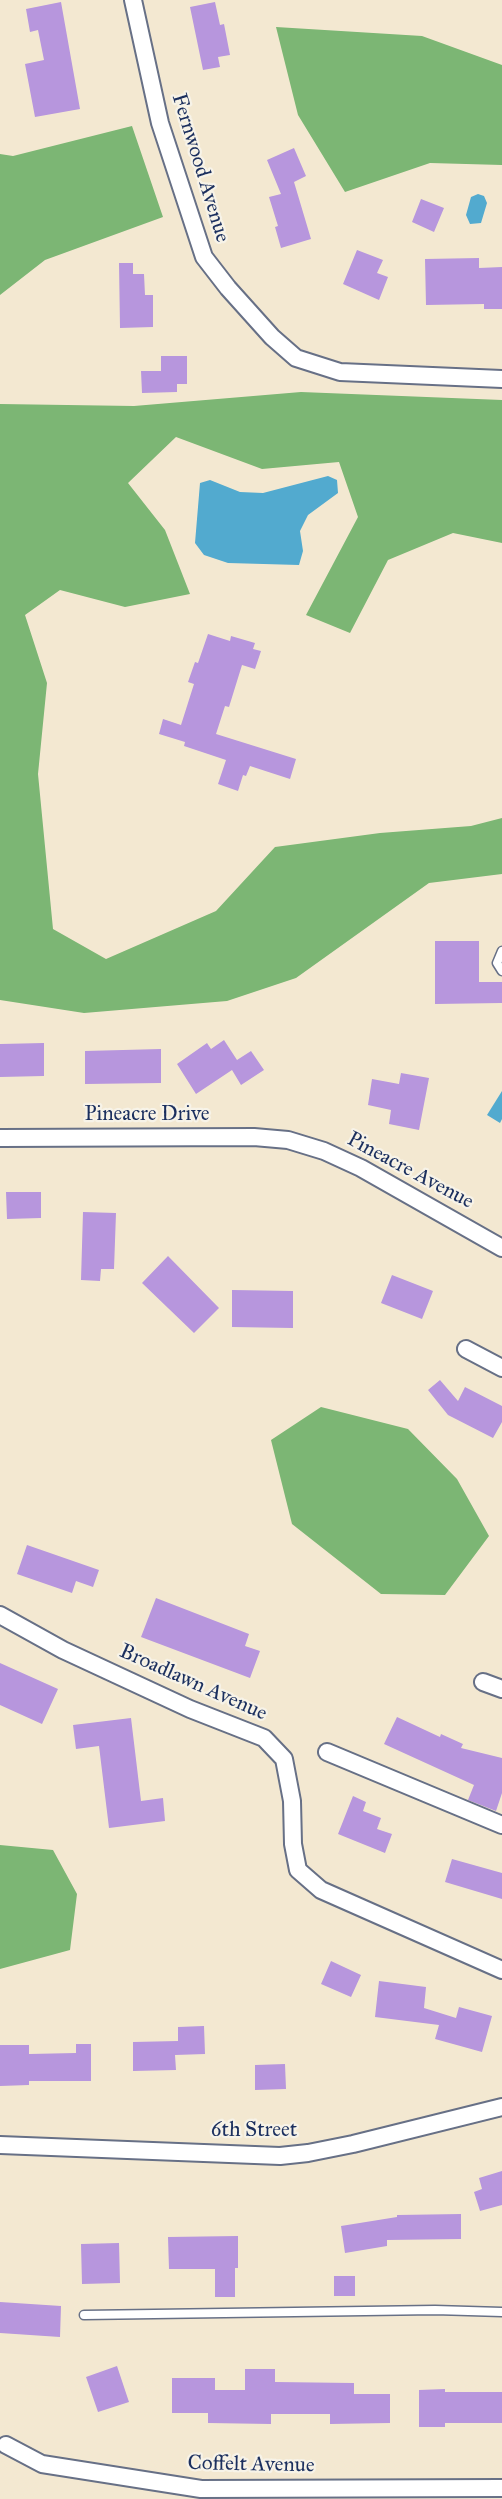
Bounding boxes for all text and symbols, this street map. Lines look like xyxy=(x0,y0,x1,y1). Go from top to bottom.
street label: Fernwood Avenue xyxy=(165,91,235,245)
street label: Pineacre Drive xyxy=(84,1102,210,1128)
street label: Pineacre Avenue xyxy=(342,1127,478,1215)
street label: Broadlawn Avenue xyxy=(115,1639,271,1727)
street label: 6th Street xyxy=(211,2118,297,2144)
street label: Coffelt Avenue xyxy=(187,2451,315,2479)

